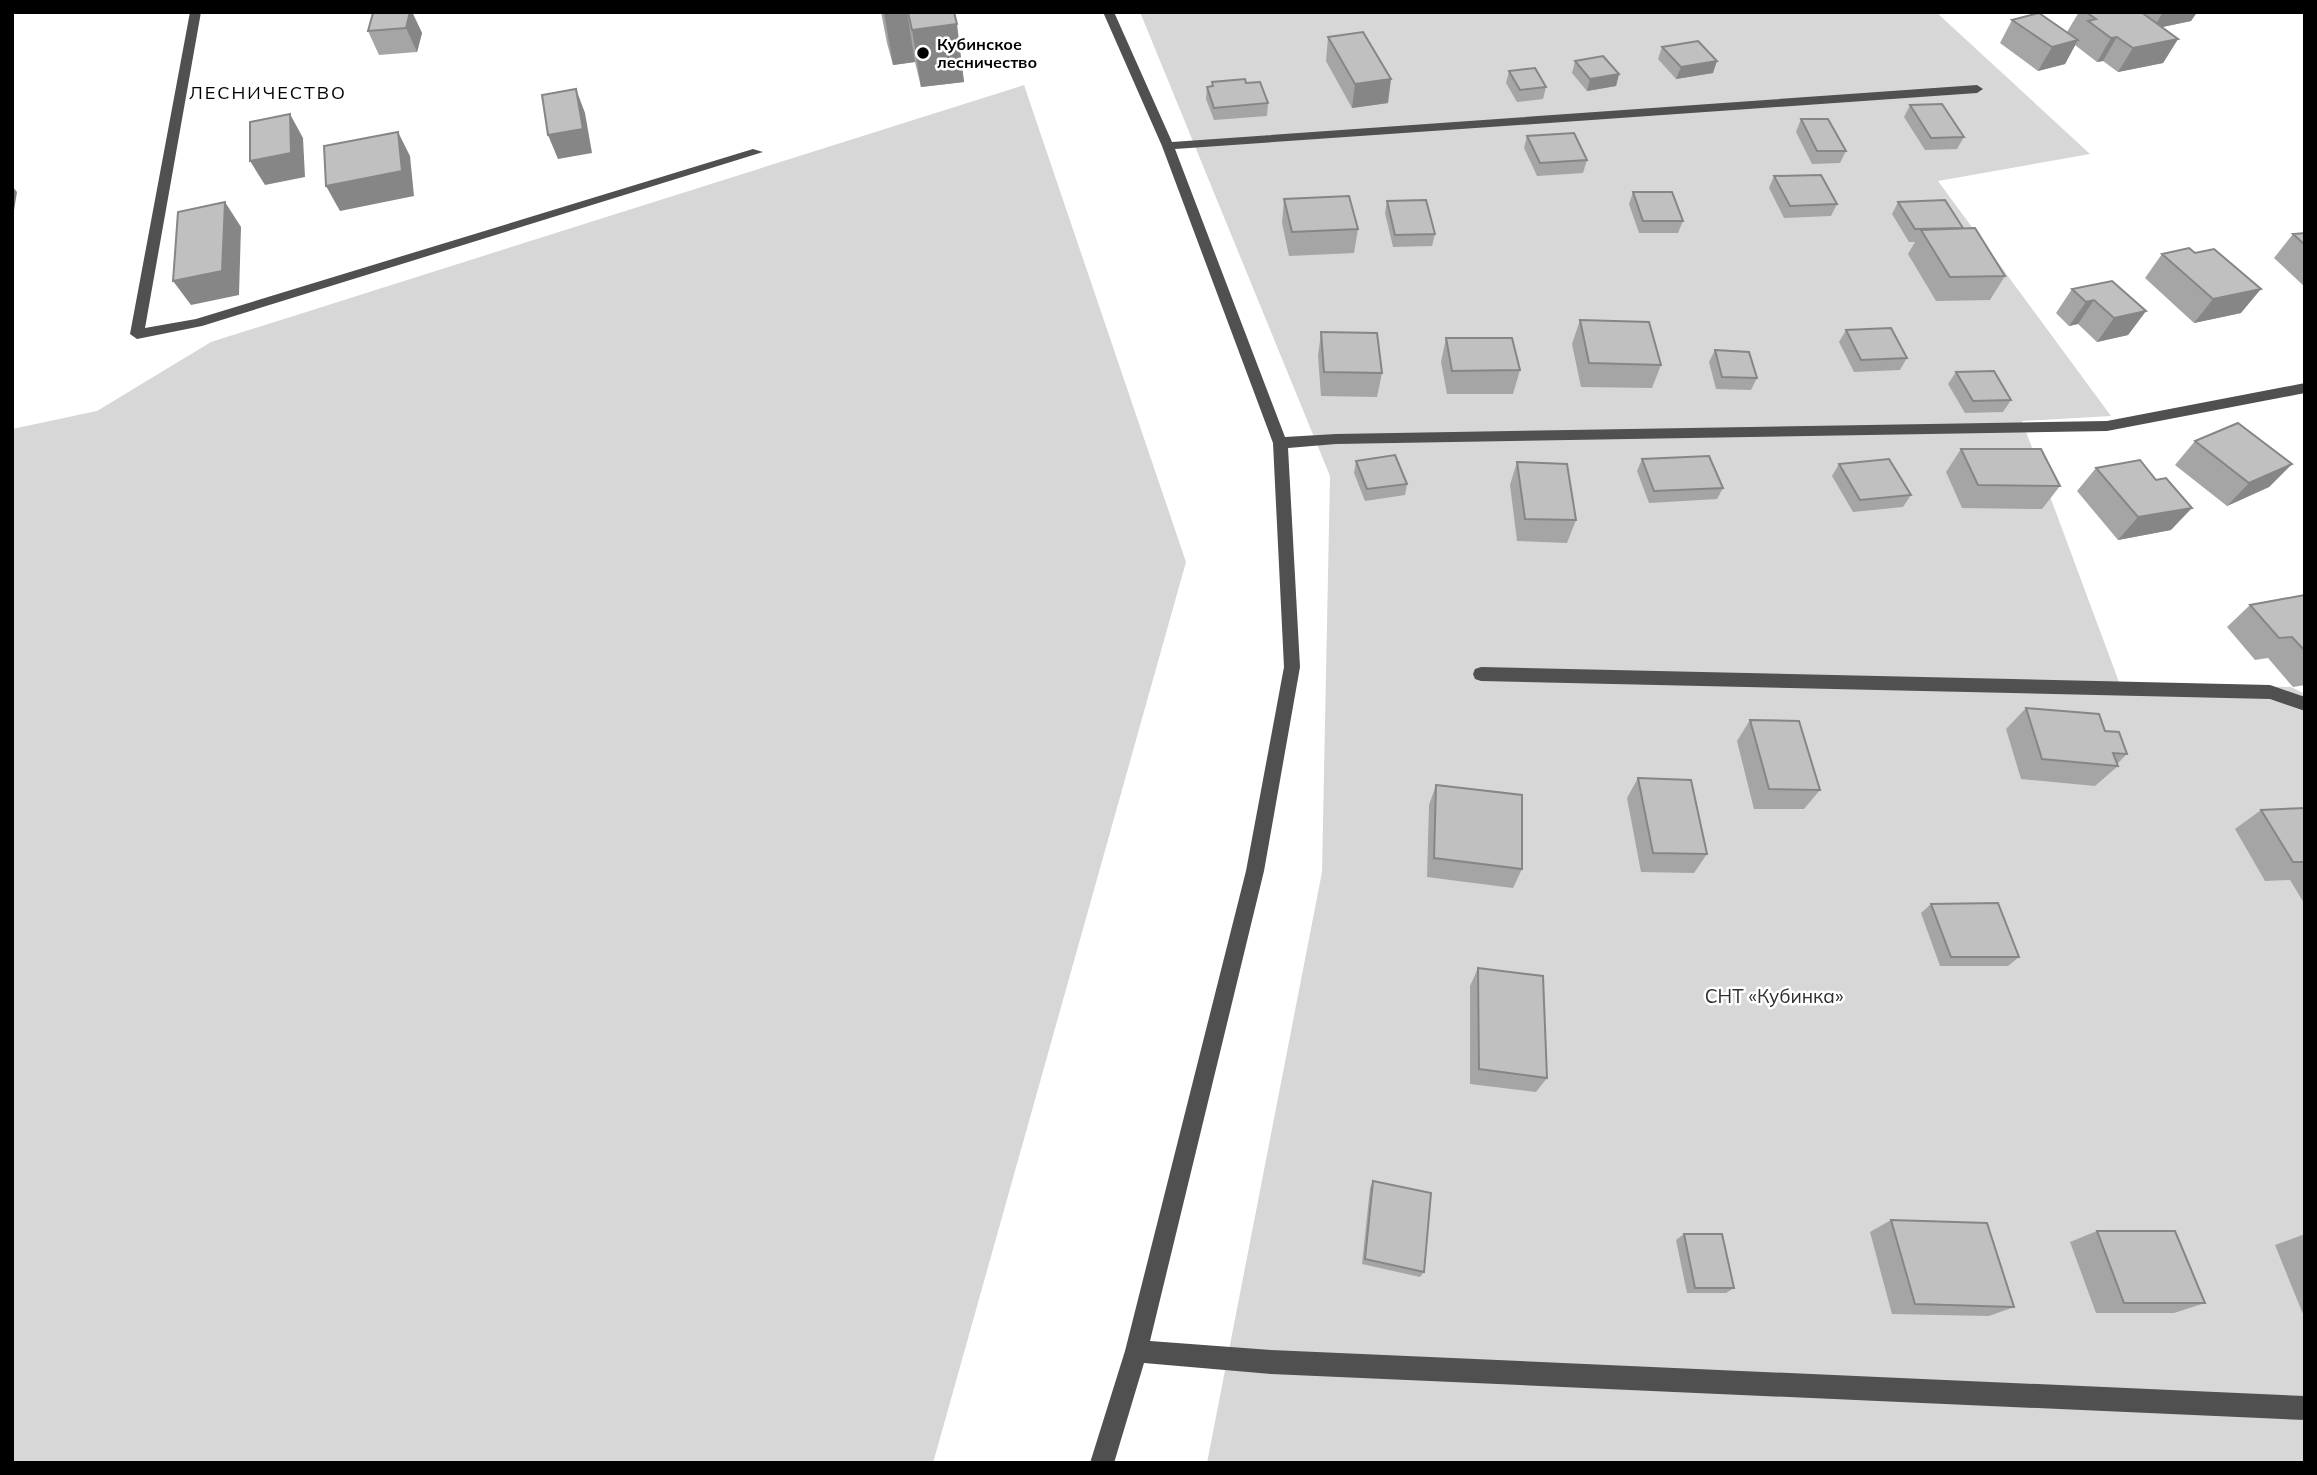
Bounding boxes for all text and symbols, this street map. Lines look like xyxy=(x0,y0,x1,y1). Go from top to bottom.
place label: Кубинское лесничество xyxy=(937,34,1037,72)
marker: Кубинское лесничество xyxy=(915,45,931,61)
district label: ЛЕСНИЧЕСТВО xyxy=(189,81,347,104)
park label: СНТ «Кубинка» xyxy=(1705,984,1843,1008)

